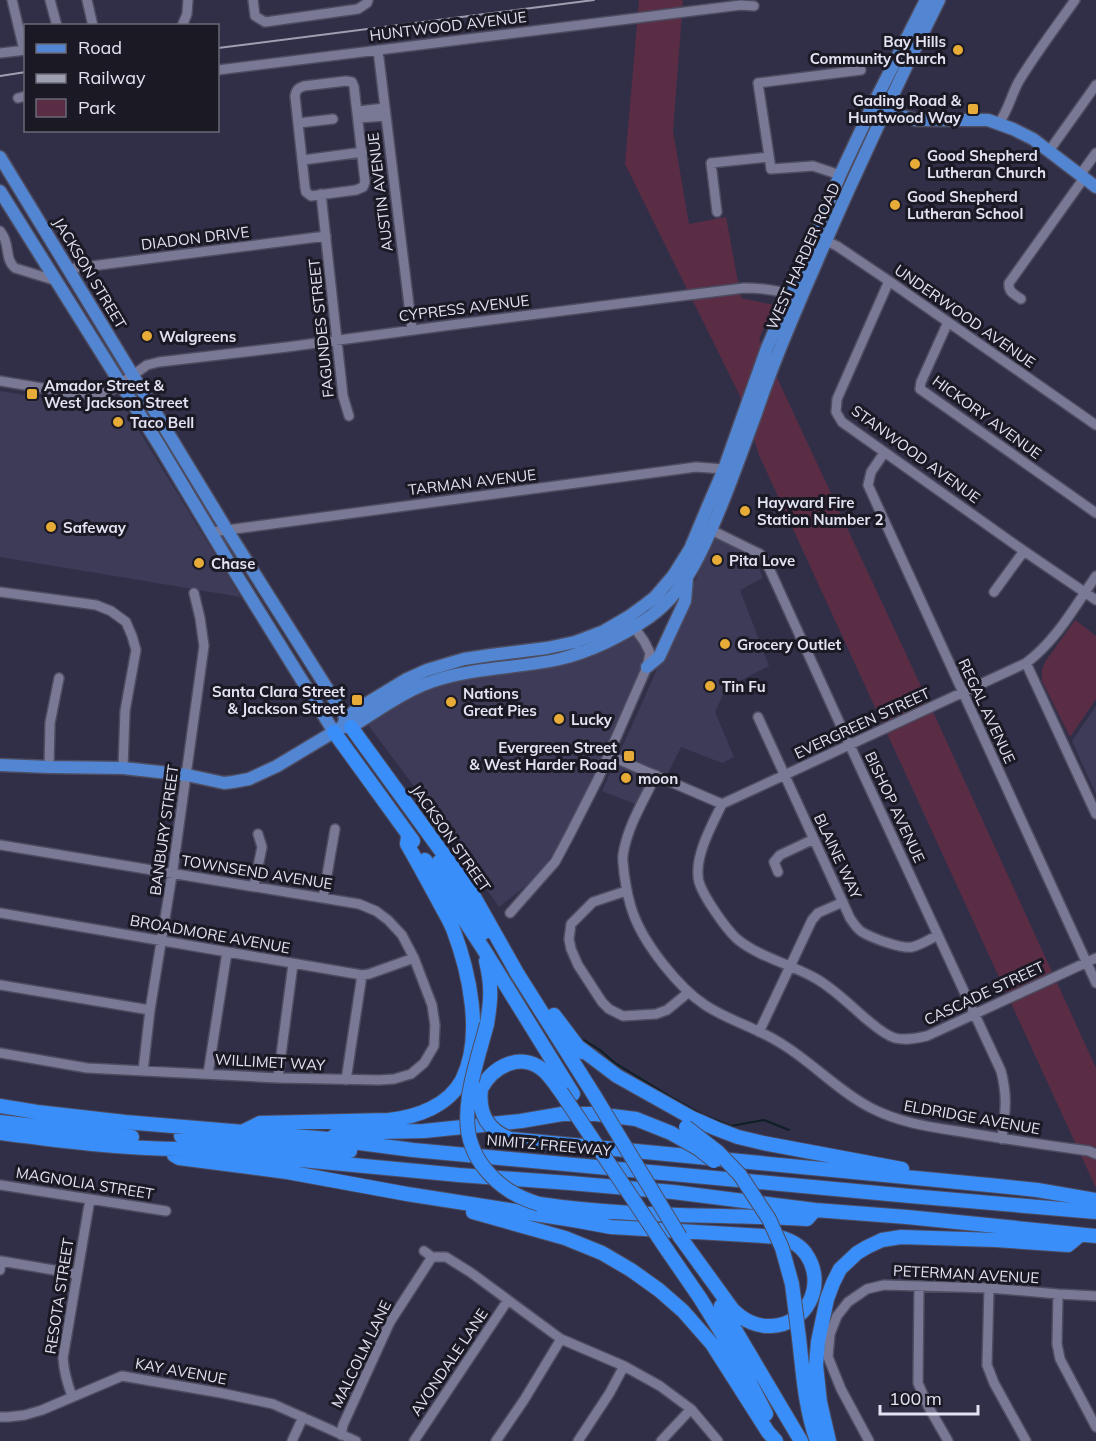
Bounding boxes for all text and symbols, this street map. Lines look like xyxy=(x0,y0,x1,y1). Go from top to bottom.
street label: HUNTWOOD AVENUE xyxy=(368,7,528,45)
legend xyxy=(24,24,219,132)
place label: Bay Hills Community Church xyxy=(810,32,946,68)
text: Road xyxy=(78,36,122,59)
marker: Bay Hills Community Church xyxy=(951,43,965,57)
text: Railway xyxy=(78,66,146,89)
place label: Gading Road & Huntwood Way xyxy=(848,91,962,127)
text: Park xyxy=(78,96,117,119)
marker: Gading Road & Huntwood Way xyxy=(966,102,980,116)
street label: AUSTIN AVENUE xyxy=(363,131,397,252)
place label: Good Shepherd Lutheran Church xyxy=(927,146,1046,182)
marker: Good Shepherd Lutheran Church xyxy=(908,157,922,171)
street label: WEST HARDER ROAD xyxy=(762,180,844,332)
place label: Good Shepherd Lutheran School xyxy=(907,187,1023,223)
marker: Good Shepherd Lutheran School xyxy=(888,198,902,212)
street label: JACKSON STREET xyxy=(49,214,131,332)
street label: DIADON DRIVE xyxy=(140,222,250,254)
street label: FAGUNDES STREET xyxy=(304,258,338,398)
street label: UNDERWOOD AVENUE xyxy=(891,260,1039,372)
street label: CYPRESS AVENUE xyxy=(398,291,530,325)
place label: Walgreens xyxy=(159,327,236,346)
marker: Walgreens xyxy=(140,329,154,343)
street label: HICKORY AVENUE xyxy=(929,371,1045,463)
place label: Amador Street & West Jackson Street xyxy=(44,376,189,412)
marker: Amador Street & West Jackson Street xyxy=(25,387,39,401)
street label: STANWOOD AVENUE xyxy=(848,401,984,507)
place label: Taco Bell xyxy=(130,413,194,432)
marker: Taco Bell xyxy=(111,415,125,429)
street label: TARMAN AVENUE xyxy=(407,465,537,499)
place label: Hayward Fire Station Number 2 xyxy=(757,493,884,529)
marker: Hayward Fire Station Number 2 xyxy=(738,504,752,518)
place label: Safeway xyxy=(63,518,127,537)
marker: Safeway xyxy=(44,520,58,534)
place label: Pita Love xyxy=(729,551,795,570)
marker: Pita Love xyxy=(710,553,724,567)
place label: Chase xyxy=(211,554,255,573)
marker: Chase xyxy=(192,556,206,570)
place label: Grocery Outlet xyxy=(737,635,842,654)
marker: Grocery Outlet xyxy=(718,637,732,651)
street label: REGAL AVENUE xyxy=(954,655,1020,767)
place label: Tin Fu xyxy=(722,677,766,696)
marker: Tin Fu xyxy=(703,679,717,693)
place label: Santa Clara Street & Jackson Street xyxy=(212,682,345,718)
street label: EVERGREEN STREET xyxy=(791,683,933,763)
place label: Nations Great Pies xyxy=(463,684,537,720)
marker: Santa Clara Street & Jackson Street xyxy=(350,693,364,707)
marker: Nations Great Pies xyxy=(444,695,458,709)
place label: Lucky xyxy=(571,710,613,729)
marker: Lucky xyxy=(552,712,566,726)
place label: Evergreen Street & West Harder Road xyxy=(469,738,617,774)
street label: BISHOP AVENUE xyxy=(861,748,929,866)
marker: Evergreen Street & West Harder Road xyxy=(622,749,636,763)
street label: BANBURY STREET xyxy=(145,763,183,897)
place label: moon xyxy=(638,769,678,788)
marker: moon xyxy=(619,771,633,785)
street label: JACKSON STREET xyxy=(407,781,495,895)
street label: BLAINE WAY xyxy=(810,810,866,902)
street label: TOWNSEND AVENUE xyxy=(180,851,334,893)
street label: BROADMORE AVENUE xyxy=(128,911,292,957)
street label: CASCADE STREET xyxy=(921,957,1047,1029)
street label: WILLIMET WAY xyxy=(214,1050,326,1074)
street label: ELDRIDGE AVENUE xyxy=(902,1096,1042,1138)
street label: NIMITZ FREEWAY xyxy=(486,1130,613,1160)
street label: MAGNOLIA STREET xyxy=(15,1163,155,1203)
street label: RESOTA STREET xyxy=(40,1237,78,1355)
street label: PETERMAN AVENUE xyxy=(893,1261,1040,1287)
street label: MALCOLM LANE xyxy=(327,1297,395,1411)
street label: AVONDALE LANE xyxy=(406,1305,492,1419)
street label: KAY AVENUE xyxy=(134,1354,228,1388)
scale bar xyxy=(880,1378,978,1416)
text: 100 m xyxy=(889,1387,942,1410)

